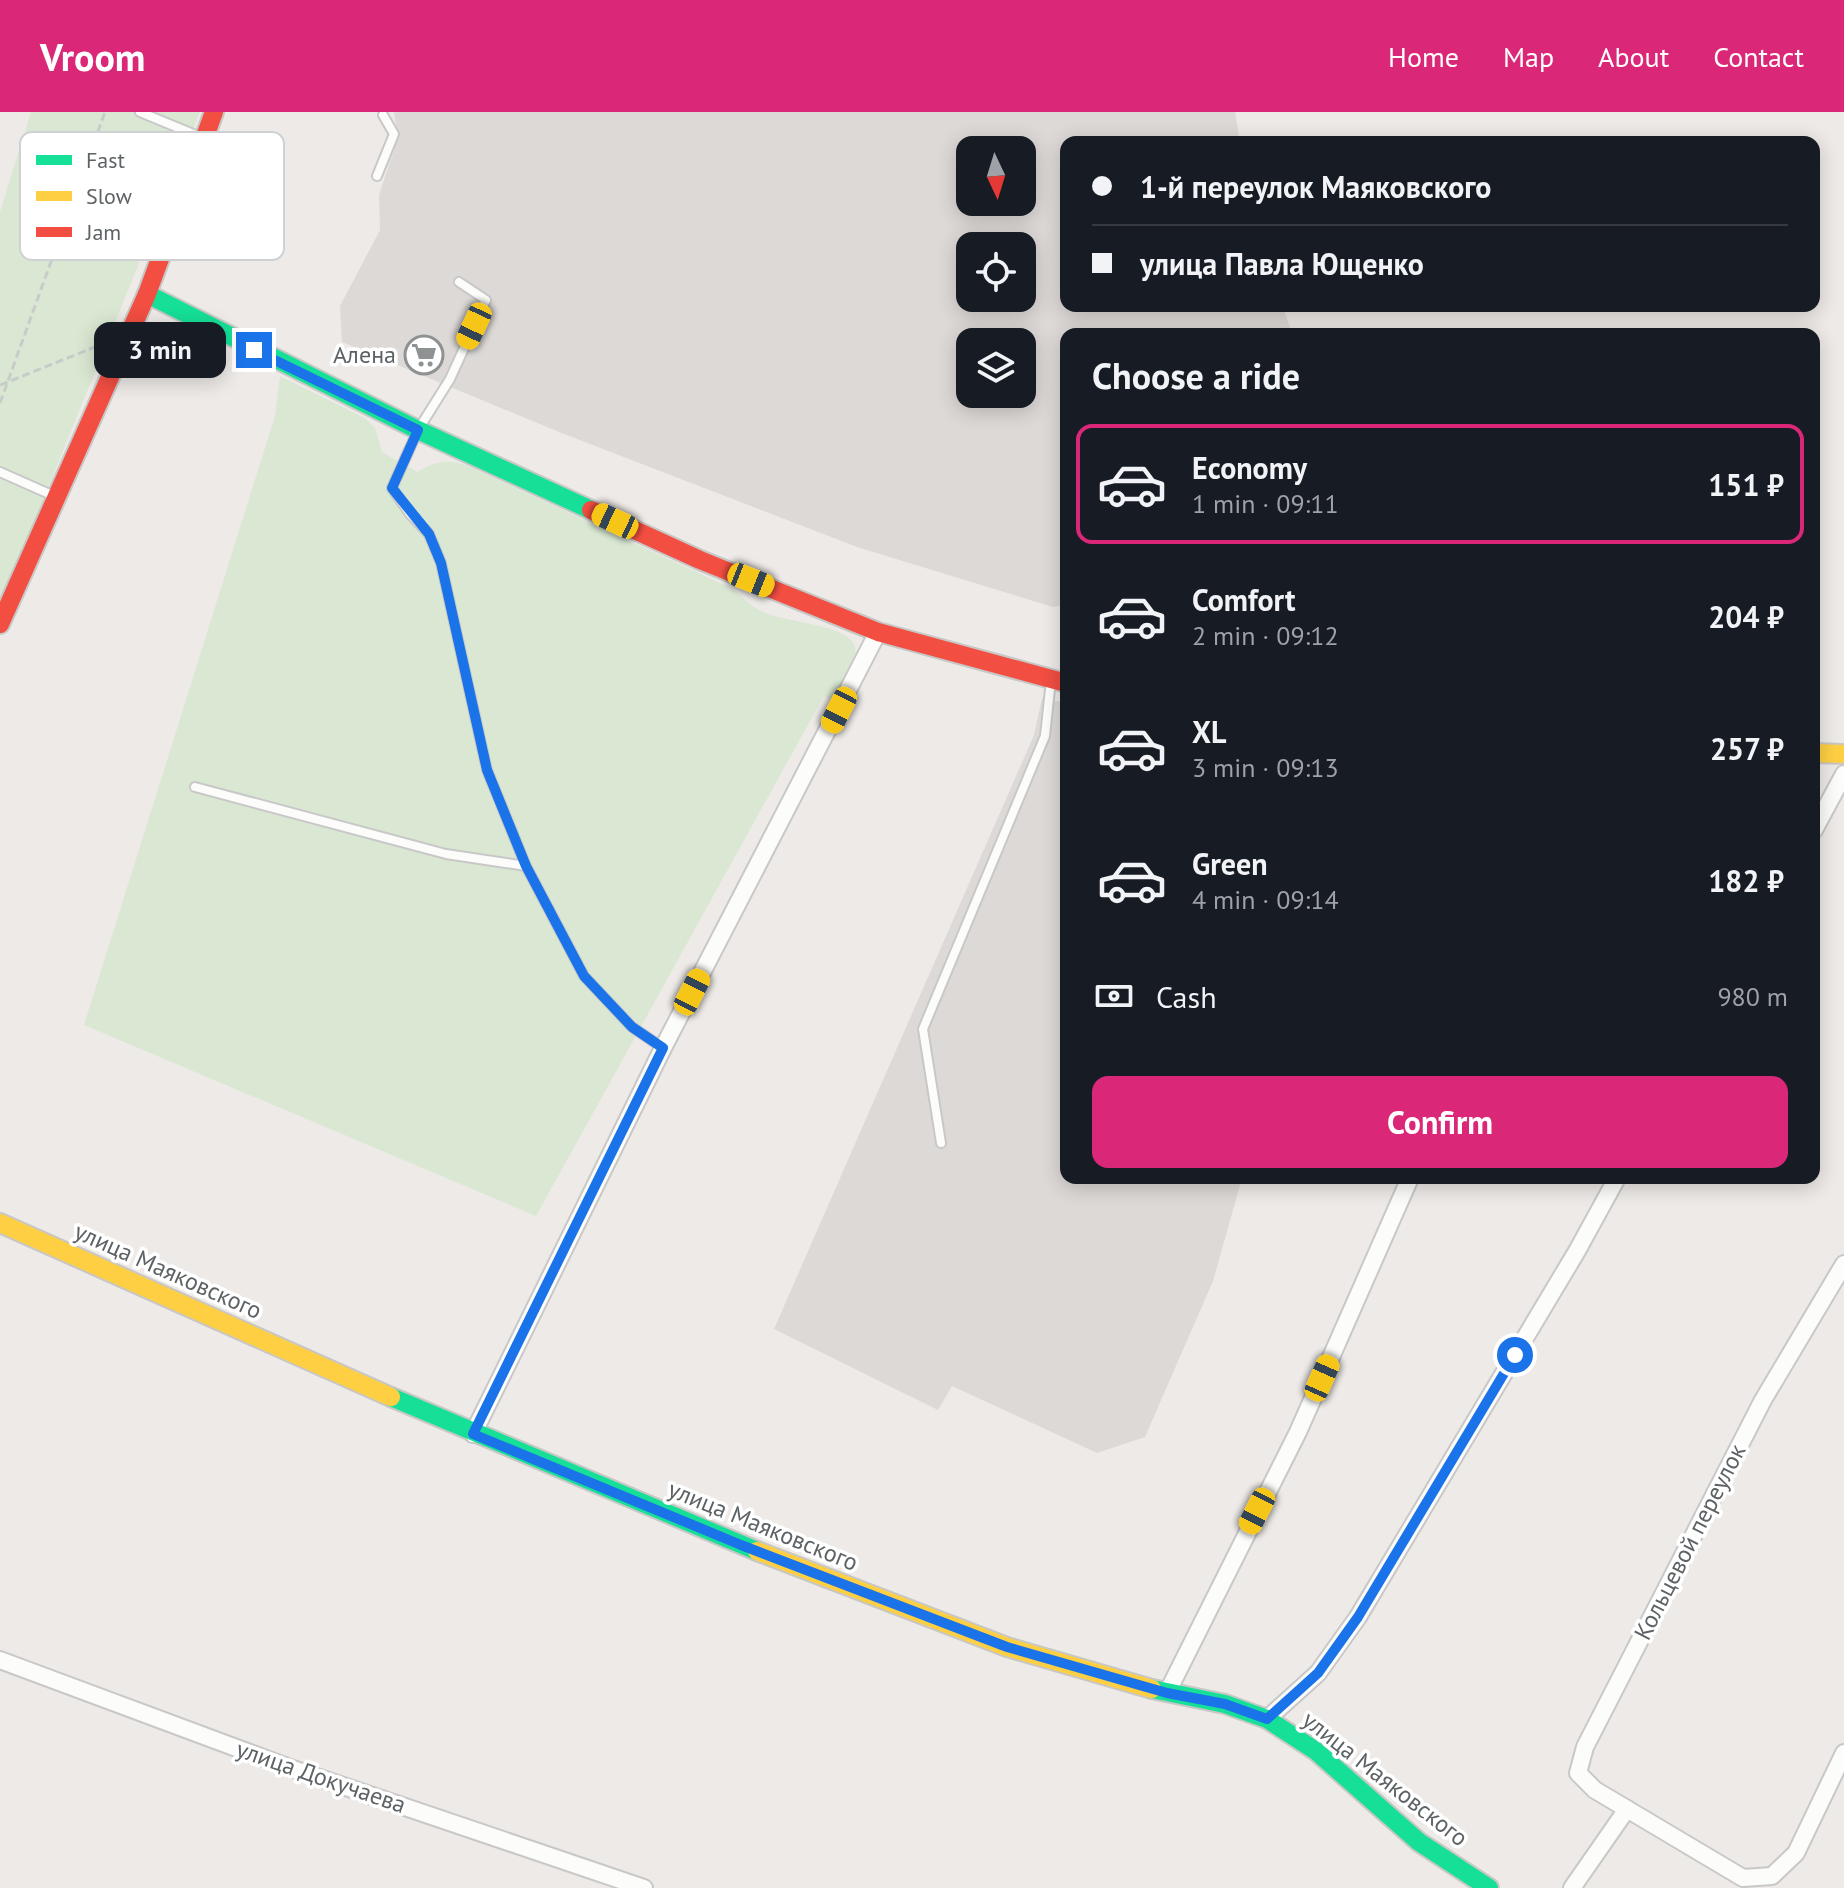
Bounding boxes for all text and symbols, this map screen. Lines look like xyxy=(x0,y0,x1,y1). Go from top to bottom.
text: Vroom xyxy=(40,32,145,81)
text: Home xyxy=(1388,38,1459,75)
text: Map xyxy=(1503,38,1554,75)
text: About xyxy=(1598,38,1669,75)
text: Contact xyxy=(1713,38,1804,75)
legend xyxy=(20,132,284,260)
north arrow xyxy=(956,136,1036,216)
map controls xyxy=(956,136,1036,408)
text: Fast xyxy=(86,146,126,174)
text: 1-й переулок Маяковского xyxy=(1140,167,1491,206)
text: Slow xyxy=(86,182,132,210)
text: Jam xyxy=(85,218,121,246)
button: locate xyxy=(956,232,1036,312)
text: улица Павла Ющенко xyxy=(1140,244,1424,283)
car xyxy=(453,299,495,353)
callout: 3 min xyxy=(94,322,226,378)
button: layers xyxy=(956,328,1036,408)
route end xyxy=(236,332,272,368)
text: 3 min xyxy=(128,333,192,366)
supermarket icon: Алена xyxy=(403,334,445,376)
place label: Алена xyxy=(333,339,396,370)
text: Choose a ride xyxy=(1092,352,1300,399)
icon: car xyxy=(1096,448,1168,520)
text: Economy xyxy=(1192,448,1307,487)
text: 151 ₽ xyxy=(1708,465,1784,504)
text: 1 min · 09:11 xyxy=(1192,487,1339,520)
car xyxy=(588,500,642,542)
car xyxy=(724,560,778,600)
icon: car xyxy=(1096,580,1168,652)
text: Comfort xyxy=(1192,580,1295,619)
text: 204 ₽ xyxy=(1708,597,1784,636)
text: 2 min · 09:12 xyxy=(1192,619,1339,652)
car xyxy=(817,683,861,737)
icon: car xyxy=(1096,712,1168,784)
text: XL xyxy=(1192,712,1226,751)
text: 257 ₽ xyxy=(1710,729,1784,768)
text: 3 min · 09:13 xyxy=(1192,751,1339,784)
icon: car xyxy=(1096,844,1168,916)
text: Green xyxy=(1192,844,1267,883)
text: 182 ₽ xyxy=(1708,861,1784,900)
text: 4 min · 09:14 xyxy=(1192,883,1339,916)
car xyxy=(670,965,714,1019)
icon: cash xyxy=(1092,974,1136,1018)
text: Cash xyxy=(1156,977,1217,1016)
text: 980 m xyxy=(1717,980,1788,1013)
button: Confirm xyxy=(1092,1076,1788,1168)
street label: улица Маяковского xyxy=(70,1215,267,1326)
route start xyxy=(1497,1337,1533,1373)
car xyxy=(1301,1351,1343,1405)
street label: Кольцевой переулок xyxy=(1627,1438,1753,1645)
street label: улица Маяковского xyxy=(664,1473,863,1578)
car xyxy=(1235,1484,1279,1538)
street label: улица Маяковского xyxy=(1296,1704,1474,1853)
street label: улица Докучаева xyxy=(232,1733,410,1820)

